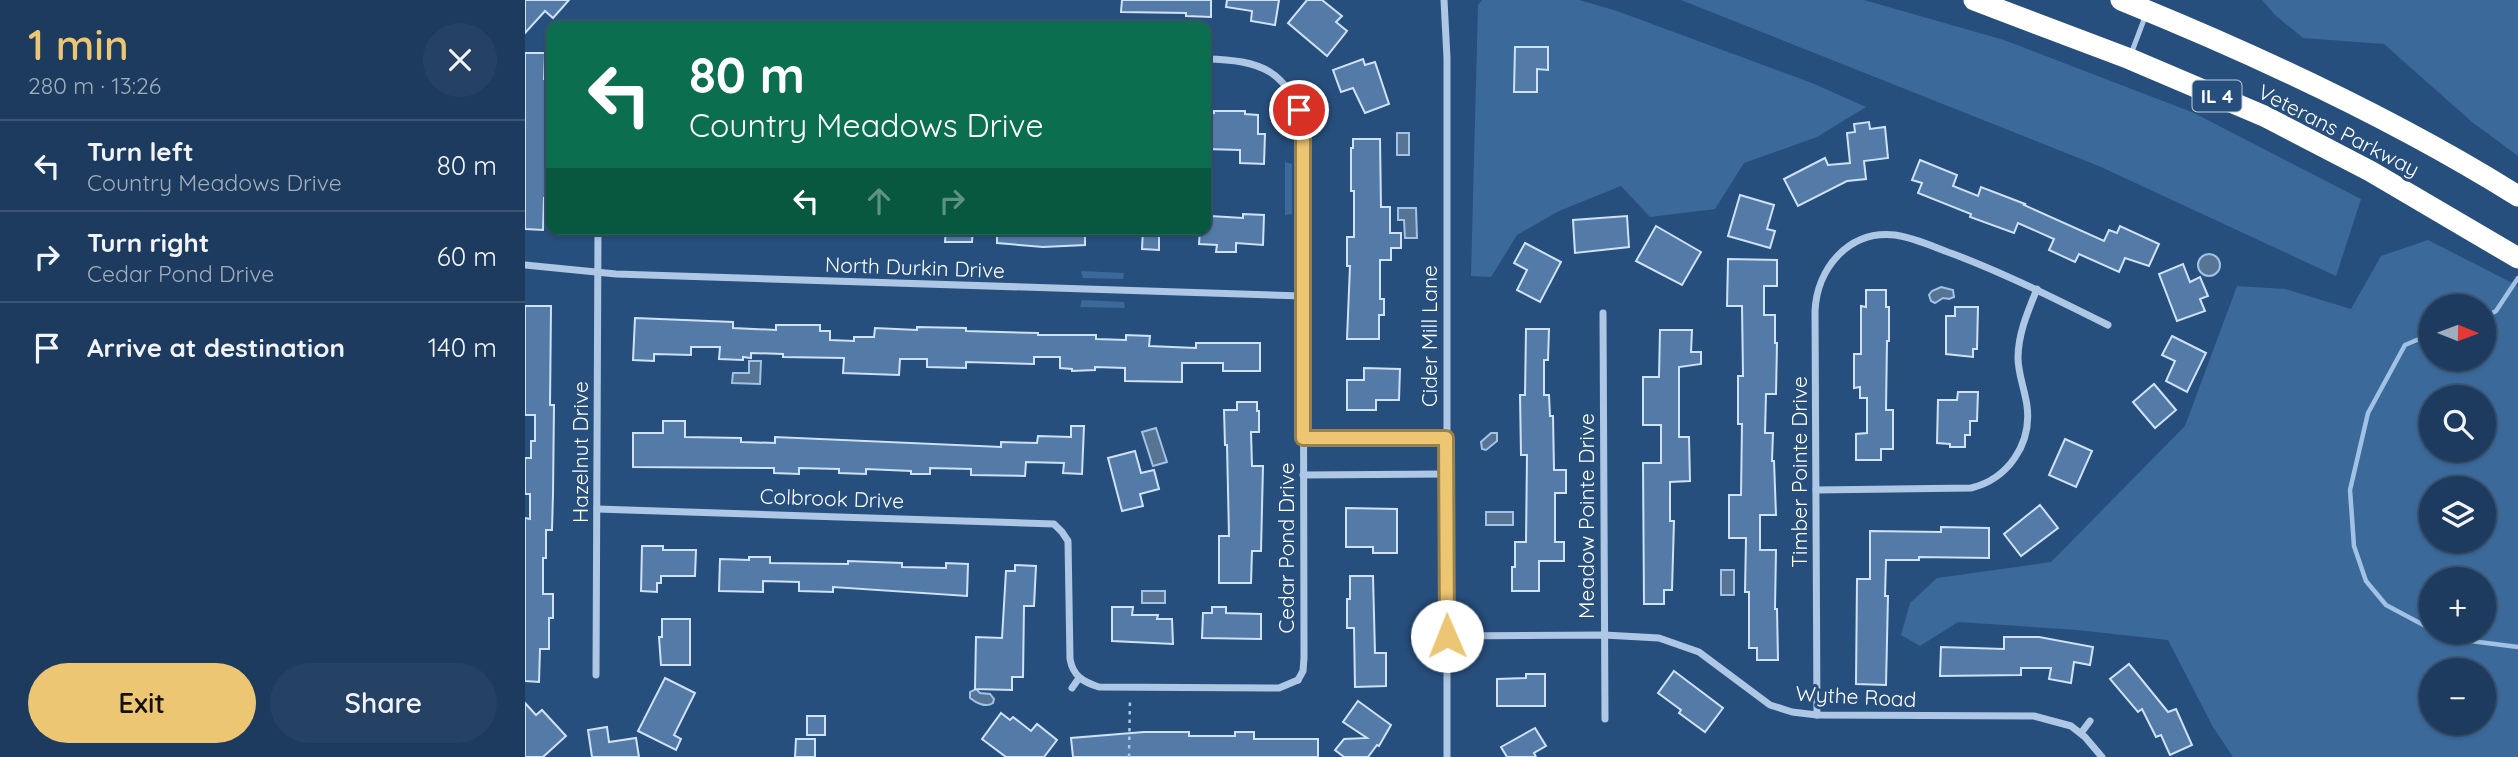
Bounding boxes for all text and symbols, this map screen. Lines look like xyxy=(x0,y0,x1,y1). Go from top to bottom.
text: 1 min xyxy=(28,18,129,71)
button: close xyxy=(423,23,497,97)
text: 80 m xyxy=(689,44,805,105)
icon: left xyxy=(574,49,665,140)
text: 280 m · 13:26 xyxy=(28,71,161,100)
street label: Veterans Parkway xyxy=(2254,78,2424,182)
pin xyxy=(1269,80,1329,140)
road number: IL 4 xyxy=(2193,80,2241,111)
icon: arrive xyxy=(1280,91,1318,129)
text: Country Meadows Drive xyxy=(689,105,1043,145)
text: Turn left xyxy=(87,135,194,168)
icon: left xyxy=(28,147,66,185)
text: 80 m xyxy=(437,149,497,182)
text: Country Meadows Drive xyxy=(87,168,342,197)
icon: left xyxy=(787,182,825,220)
icon: ahead xyxy=(860,182,898,220)
icon: right xyxy=(933,182,971,220)
text: Turn right xyxy=(87,226,209,259)
icon: right xyxy=(28,238,66,276)
text: 60 m xyxy=(437,240,497,273)
street label: North Durkin Drive xyxy=(825,251,1005,283)
text: Cedar Pond Drive xyxy=(87,259,274,288)
street label: Cider Mill Lane xyxy=(1416,265,1442,407)
north arrow xyxy=(2419,294,2495,371)
map controls xyxy=(2419,294,2496,735)
icon: arrive xyxy=(28,329,66,367)
text: Arrive at destination xyxy=(87,331,345,364)
text: 140 m xyxy=(428,331,497,364)
street label: Timber Pointe Drive xyxy=(1786,376,1812,568)
street label: Hazelnut Drive xyxy=(567,381,593,523)
button: search xyxy=(2419,385,2496,462)
street label: Meadow Pointe Drive xyxy=(1573,413,1599,619)
street label: Cedar Pond Drive xyxy=(1273,463,1299,633)
button: layers xyxy=(2419,476,2496,553)
street label: Colbrook Drive xyxy=(759,482,905,514)
button: + xyxy=(2419,567,2496,644)
position arrow xyxy=(1410,599,1484,673)
button: − xyxy=(2419,658,2496,735)
button: Exit xyxy=(28,663,256,743)
button: Share xyxy=(270,663,497,743)
street label: Wythe Road xyxy=(1795,680,1917,712)

